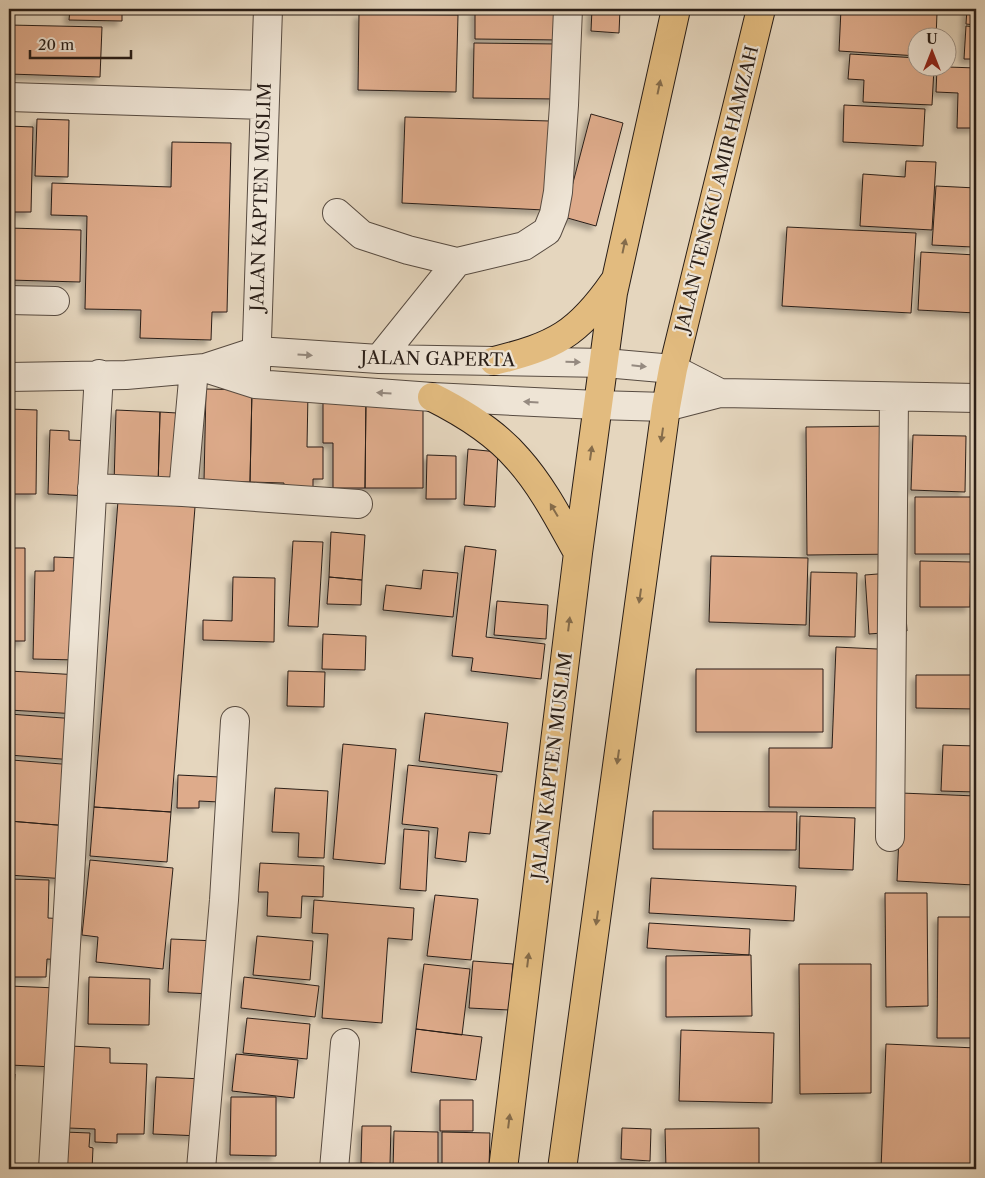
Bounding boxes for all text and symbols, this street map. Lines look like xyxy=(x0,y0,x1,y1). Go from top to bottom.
scale bar xyxy=(30,28,131,60)
north arrow xyxy=(908,28,958,78)
text: U xyxy=(926,30,938,48)
text: 20 m xyxy=(38,35,74,54)
street label: JALAN TENGKU AMIR HAMZAH xyxy=(670,44,763,337)
one-way arrow xyxy=(655,79,663,94)
street label: JALAN KAPTEN MUSLIM xyxy=(246,82,276,315)
one-way arrow xyxy=(620,238,628,253)
street label: JALAN GAPERTA xyxy=(357,347,516,371)
one-way arrow xyxy=(298,351,314,359)
one-way arrow xyxy=(565,358,581,366)
one-way arrow xyxy=(631,362,647,370)
one-way arrow xyxy=(375,389,391,397)
one-way arrow xyxy=(523,397,539,405)
one-way arrow xyxy=(658,427,666,443)
one-way arrow xyxy=(587,444,595,460)
one-way arrow xyxy=(549,504,558,517)
one-way arrow xyxy=(636,588,644,604)
one-way arrow xyxy=(565,616,573,632)
street label: JALAN KAPTEN MUSLIM xyxy=(527,651,577,884)
one-way arrow xyxy=(614,749,622,765)
one-way arrow xyxy=(592,910,600,926)
one-way arrow xyxy=(524,951,532,967)
one-way arrow xyxy=(505,1113,513,1129)

